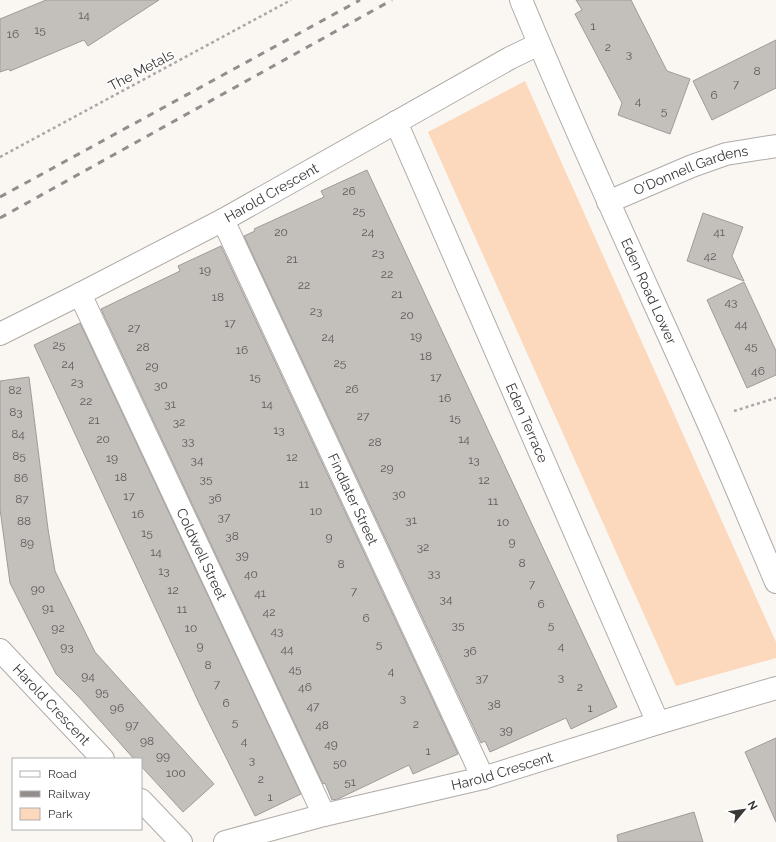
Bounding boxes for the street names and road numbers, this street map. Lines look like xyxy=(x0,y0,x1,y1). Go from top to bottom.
street label: The Metals xyxy=(106,46,177,94)
street label: O'Donnell Gardens xyxy=(631,143,749,198)
street label: Harold Crescent xyxy=(222,160,321,225)
street label: Eden Road Lower xyxy=(618,236,680,347)
street label: Eden Terrace xyxy=(503,380,551,465)
street label: Findlater Street xyxy=(325,451,381,548)
street label: Coldwell Street xyxy=(173,505,230,603)
street label: Harold Crescent xyxy=(10,661,94,748)
street label: Harold Crescent xyxy=(450,749,555,793)

